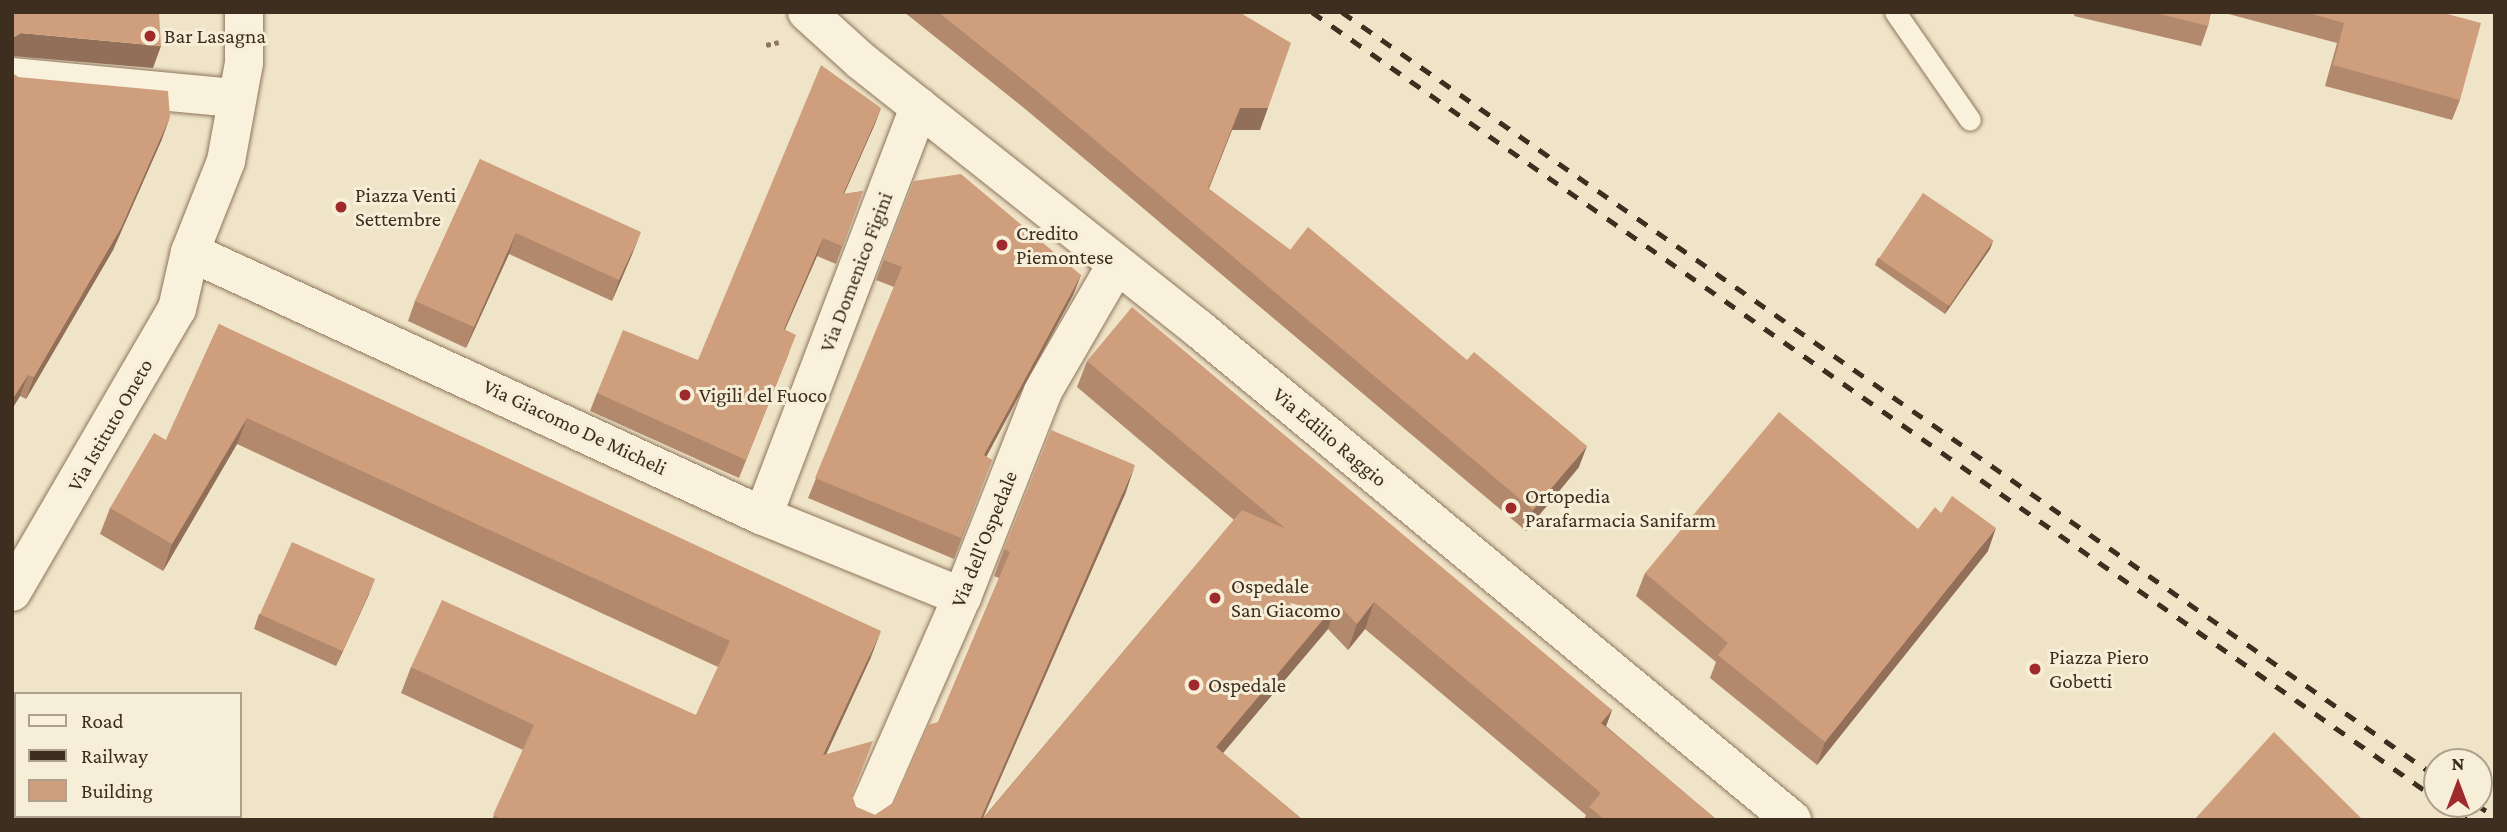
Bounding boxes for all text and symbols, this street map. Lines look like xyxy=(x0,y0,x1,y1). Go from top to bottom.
place label: Bar Lasagna xyxy=(164,23,266,49)
marker: Bar Lasagna xyxy=(142,28,158,44)
place label: Piazza Venti Settembre xyxy=(355,182,456,232)
street label: Via Domenico Figini xyxy=(814,188,898,356)
marker: Piazza Venti Settembre xyxy=(333,199,349,215)
place label: Credito Piemontese xyxy=(1016,220,1113,270)
marker: Credito Piemontese xyxy=(994,237,1010,253)
street label: Via Istituto Oneto xyxy=(62,354,158,496)
street label: Via Giacomo De Micheli xyxy=(479,373,671,481)
place label: Vigili del Fuoco xyxy=(699,382,827,408)
street label: Via Edilio Raggio xyxy=(1268,382,1392,492)
marker: Vigili del Fuoco xyxy=(677,387,693,403)
street label: Via dell'Ospedale xyxy=(945,467,1023,611)
place label: Ortopedia Parafarmacia Sanifarm xyxy=(1525,483,1716,533)
marker: Ortopedia Parafarmacia Sanifarm xyxy=(1503,500,1519,516)
place label: Ospedale San Giacomo xyxy=(1231,573,1341,623)
marker: Ospedale San Giacomo xyxy=(1205,588,1225,608)
place label: Piazza Piero Gobetti xyxy=(2049,644,2149,694)
marker: Piazza Piero Gobetti xyxy=(2027,661,2043,677)
place label: Ospedale xyxy=(1208,672,1286,698)
marker: Ospedale xyxy=(1186,677,1202,693)
legend xyxy=(14,692,242,818)
text: Road xyxy=(81,709,124,733)
text: Railway xyxy=(81,744,148,768)
north arrow xyxy=(2423,748,2493,818)
text: N xyxy=(2452,753,2464,774)
text: Building xyxy=(81,779,153,803)

